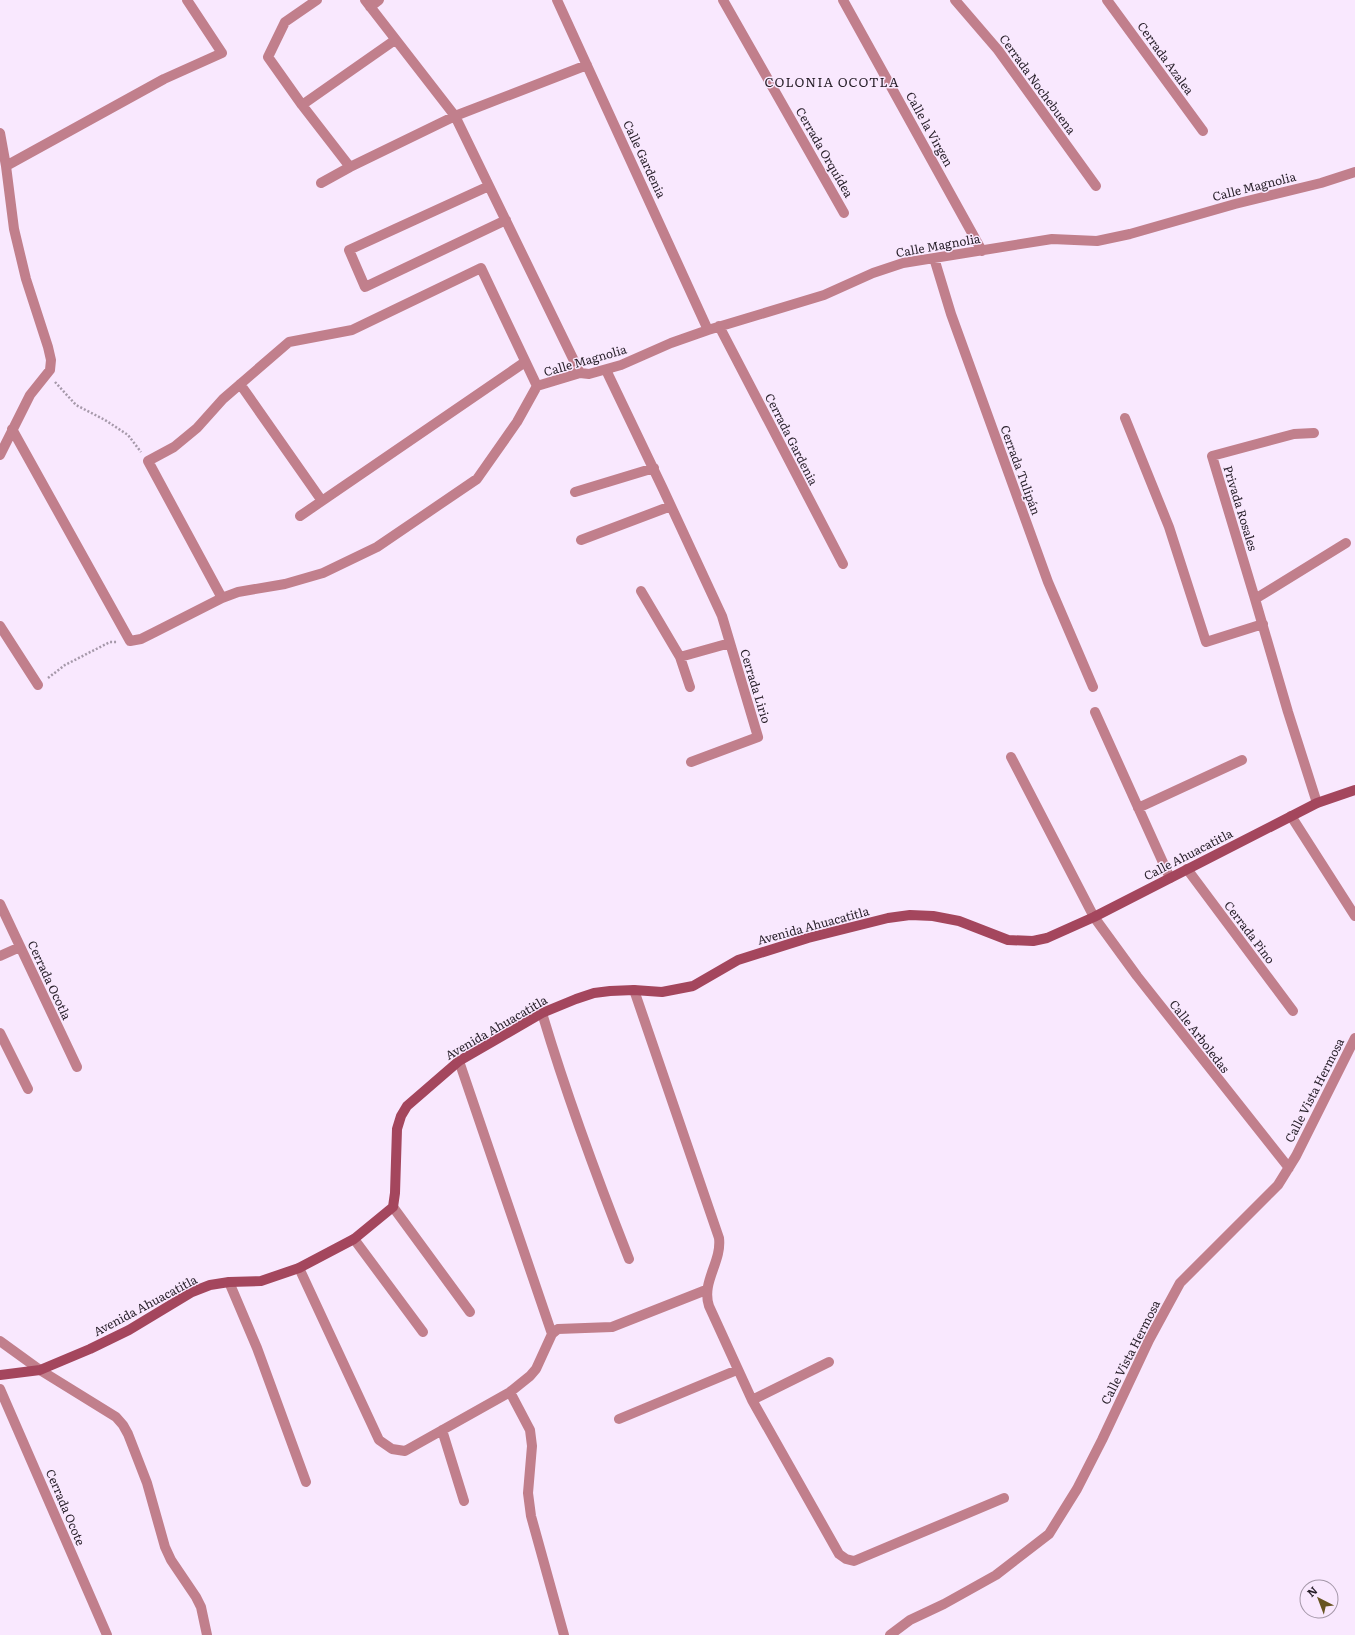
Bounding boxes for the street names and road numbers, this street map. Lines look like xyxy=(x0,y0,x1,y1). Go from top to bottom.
street label: Cerrada Azalea xyxy=(1133,18,1199,99)
street label: Cerrada Nochebuena xyxy=(995,30,1081,138)
street label: Calle la Virgen xyxy=(902,88,958,170)
street label: Cerrada Orquídea xyxy=(792,103,858,201)
street label: Calle Gardenia xyxy=(619,117,671,201)
street label: Calle Magnolia xyxy=(1210,167,1298,205)
street label: Calle Magnolia xyxy=(894,229,982,261)
street label: Calle Magnolia xyxy=(541,339,629,380)
street label: Cerrada Gardenia xyxy=(761,390,823,489)
street label: Cerrada Tulipán xyxy=(996,423,1046,517)
street label: Privada Rosales xyxy=(1219,463,1263,554)
street label: Cerrada Lirio xyxy=(736,647,776,725)
street label: Calle Ahuacatitla xyxy=(1140,824,1236,884)
street label: Cerrada Pino xyxy=(1220,897,1280,967)
street label: Avenida Ahuacatitla xyxy=(755,901,871,949)
street label: Cerrada Ocotla xyxy=(24,937,76,1023)
street label: Avenida Ahuacatitla xyxy=(442,990,551,1064)
street label: Calle Arboledas xyxy=(1166,996,1235,1077)
street label: Calle Vista Hermosa xyxy=(1280,1034,1348,1145)
street label: Avenida Ahuacatitla xyxy=(90,1270,201,1340)
street label: Calle Vista Hermosa xyxy=(1096,1296,1164,1407)
street label: Cerrada Ocote xyxy=(42,1466,90,1548)

